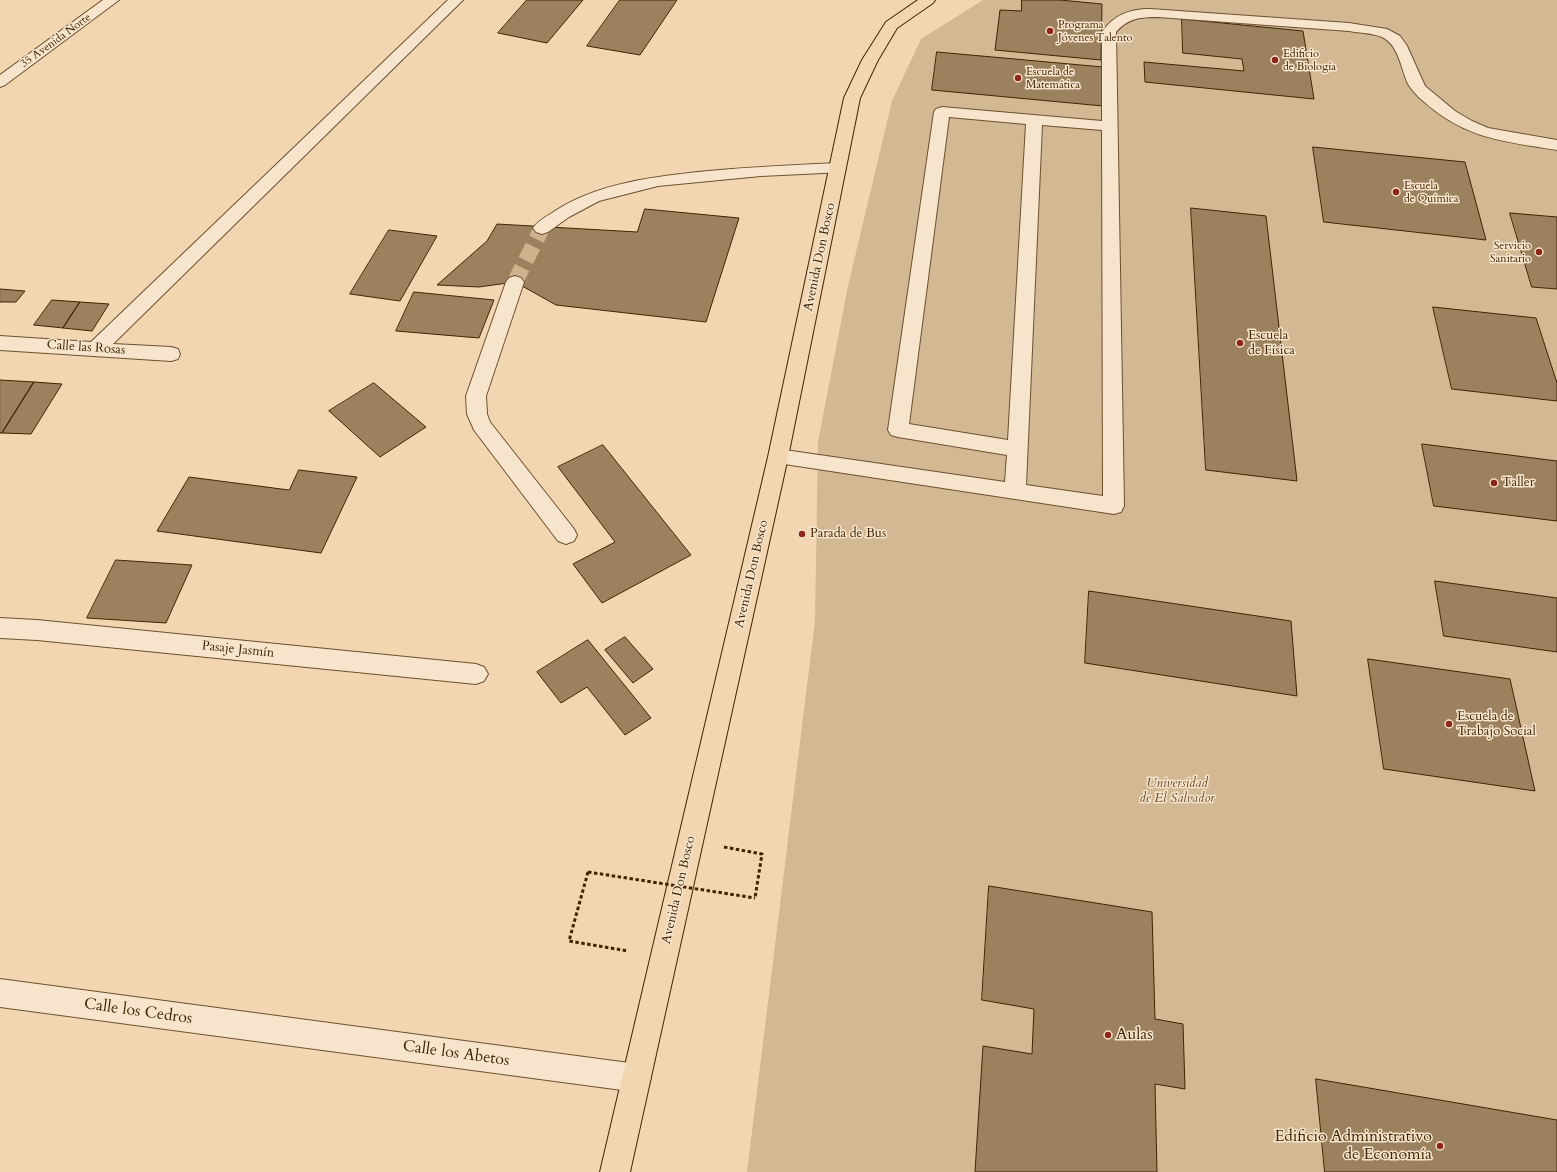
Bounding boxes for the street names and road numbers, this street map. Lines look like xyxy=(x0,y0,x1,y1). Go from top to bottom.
street label: 35 Avenida Norte xyxy=(18,11,94,71)
street label: Avenida Don Bosco xyxy=(801,201,839,313)
street label: Calle las Rosas xyxy=(46,337,126,359)
street label: Avenida Don Bosco xyxy=(732,518,772,630)
street label: Pasaje Jasmín xyxy=(201,638,275,662)
street label: Avenida Don Bosco xyxy=(659,834,699,946)
street label: Calle los Cedros xyxy=(83,995,193,1029)
street label: Calle los Abetos xyxy=(401,1037,511,1071)

